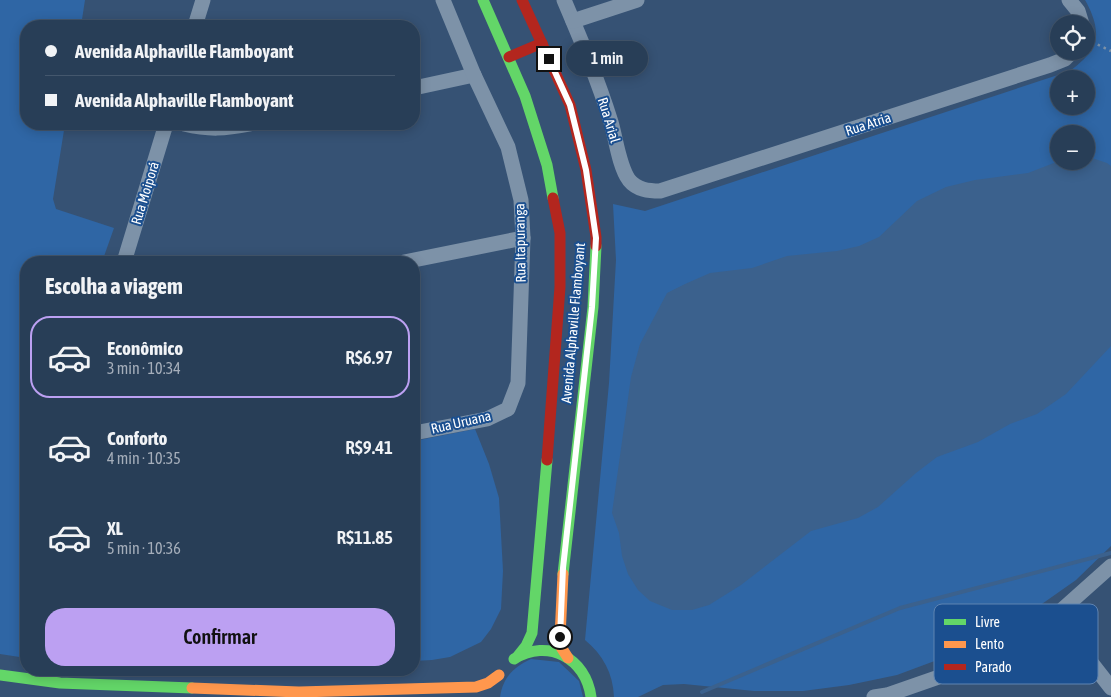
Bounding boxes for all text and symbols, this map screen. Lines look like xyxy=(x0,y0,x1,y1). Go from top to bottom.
map controls xyxy=(1050,15,1095,170)
button: locate xyxy=(1050,15,1095,60)
text: Avenida Alphaville Flamboyant xyxy=(75,40,293,62)
callout: 1 min xyxy=(566,42,649,76)
route end xyxy=(538,48,560,70)
text: 1 min xyxy=(591,49,623,67)
button: + xyxy=(1050,70,1095,115)
text: Avenida Alphaville Flamboyant xyxy=(75,89,293,111)
street label: Rua Arial xyxy=(595,95,624,145)
street label: Rua Atria xyxy=(843,109,893,139)
button: − xyxy=(1050,125,1095,170)
street label: Rua Moiporá xyxy=(128,160,162,226)
street label: Rua Itapuranga xyxy=(511,203,529,283)
street label: Avenida Alphaville Flamboyant xyxy=(558,242,588,404)
text: Escolha a viagem xyxy=(45,273,183,299)
icon: car xyxy=(47,335,92,380)
text: Econômico xyxy=(107,337,183,359)
text: R$6.97 xyxy=(345,346,393,368)
text: 3 min · 10:34 xyxy=(107,359,181,377)
street label: Rua Uruana xyxy=(429,407,493,437)
icon: car xyxy=(47,425,92,470)
text: Conforto xyxy=(107,427,168,449)
text: R$9.41 xyxy=(345,436,393,458)
text: 4 min · 10:35 xyxy=(107,449,181,467)
icon: car xyxy=(47,515,92,560)
text: XL xyxy=(107,517,123,539)
text: R$11.85 xyxy=(336,526,393,548)
text: 5 min · 10:36 xyxy=(107,539,181,557)
legend xyxy=(934,604,1098,684)
button: Confirmar xyxy=(45,608,395,666)
text: Livre xyxy=(975,614,1000,630)
route start xyxy=(549,626,571,648)
text: Lento xyxy=(975,636,1004,652)
text: Parado xyxy=(975,659,1012,675)

